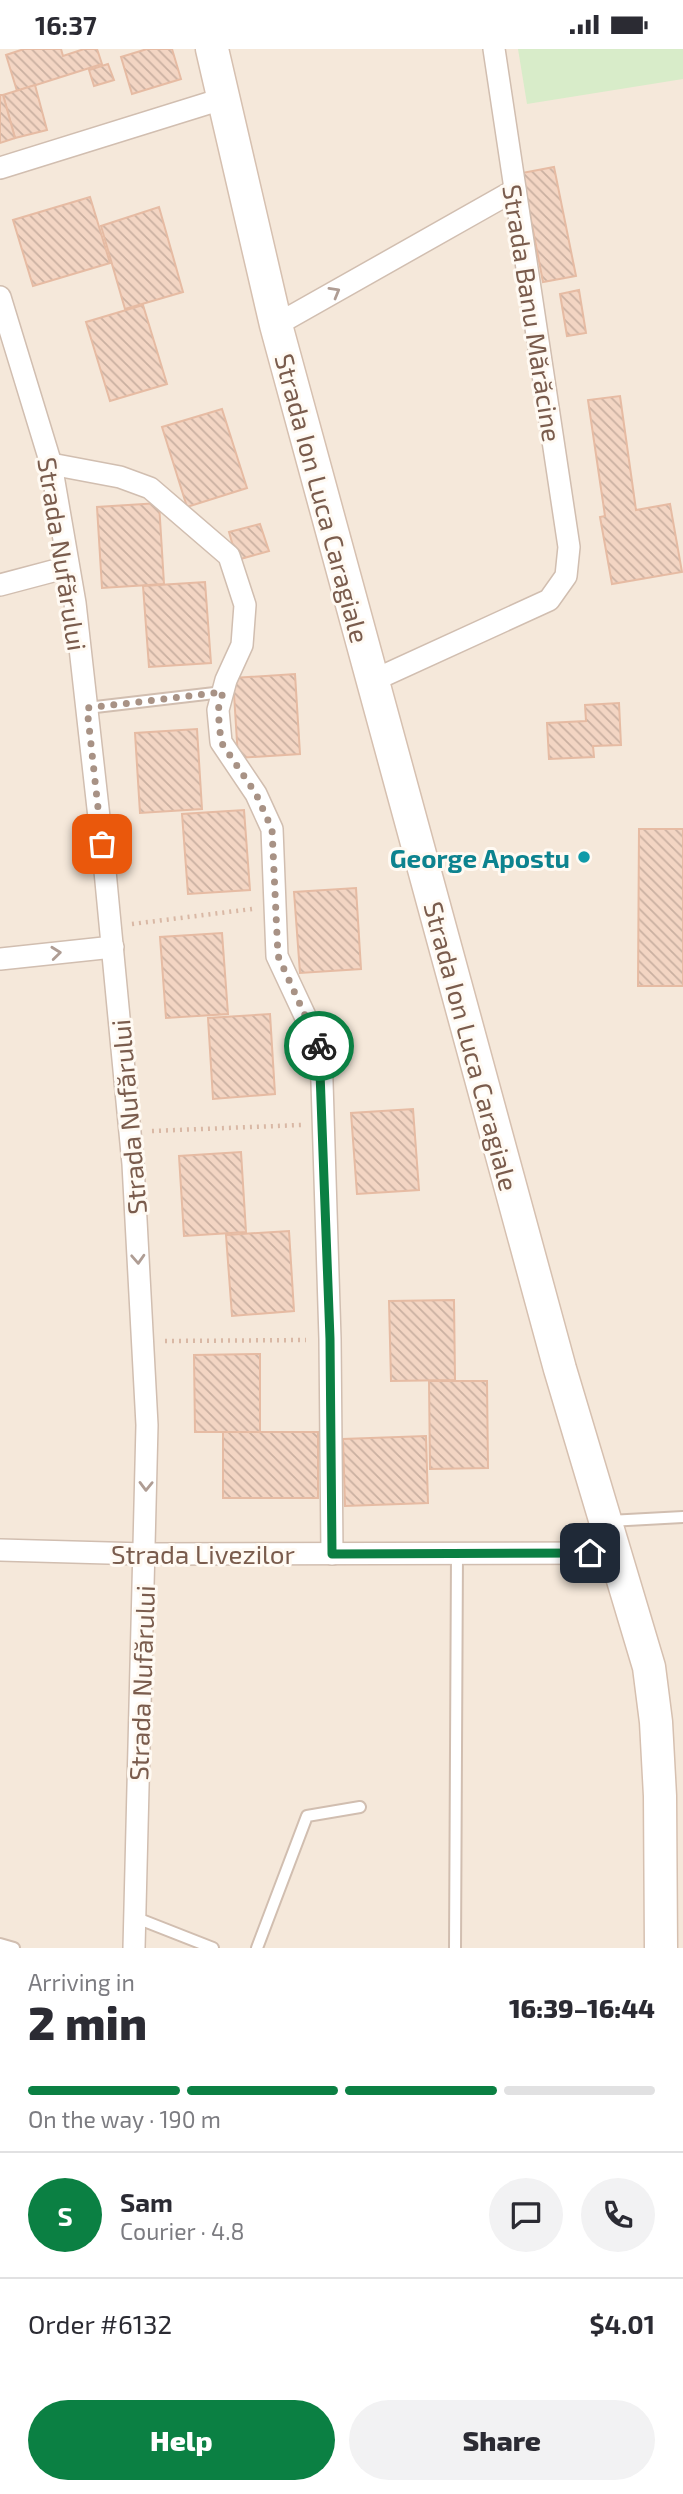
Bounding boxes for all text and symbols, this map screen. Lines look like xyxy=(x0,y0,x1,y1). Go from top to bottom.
text: 16:37 xyxy=(35,9,97,40)
street label: Strada Banu Mărăcine xyxy=(497,182,569,444)
one-way arrow xyxy=(328,287,340,300)
street label: Strada Ion Luca Caragiale xyxy=(269,350,377,646)
street label: Strada Nufărului xyxy=(32,455,94,653)
pin xyxy=(72,814,132,874)
icon: bag xyxy=(83,825,121,863)
place label: George Apostu xyxy=(390,842,570,873)
marker: George Apostu xyxy=(576,849,592,865)
street label: Strada Ion Luca Caragiale xyxy=(418,898,526,1194)
one-way arrow xyxy=(51,946,62,961)
courier xyxy=(284,1011,354,1081)
street label: Strada Nufărului xyxy=(104,1018,152,1216)
icon: bike xyxy=(300,1027,338,1065)
one-way arrow xyxy=(131,1253,146,1264)
one-way arrow xyxy=(138,1481,153,1492)
pin xyxy=(560,1523,620,1583)
icon: home xyxy=(571,1534,609,1572)
street label: Strada Livezilor xyxy=(111,1538,295,1569)
street label: Strada Nufărului xyxy=(122,1585,160,1781)
text: Arriving in xyxy=(28,1968,135,1996)
text: 16:39–16:44 xyxy=(509,1992,655,2023)
text: 2 min xyxy=(28,1994,147,2049)
text: On the way · 190 m xyxy=(28,2105,221,2133)
button: chat xyxy=(489,2178,563,2252)
button: phone xyxy=(581,2178,655,2252)
text: Sam xyxy=(120,2186,173,2217)
text: S xyxy=(57,2200,73,2231)
text: Courier · 4.8 xyxy=(120,2217,244,2245)
text: Order #6132 xyxy=(28,2308,172,2339)
text: $4.01 xyxy=(589,2308,655,2339)
button: Help xyxy=(28,2400,335,2480)
button: Share xyxy=(349,2400,655,2480)

